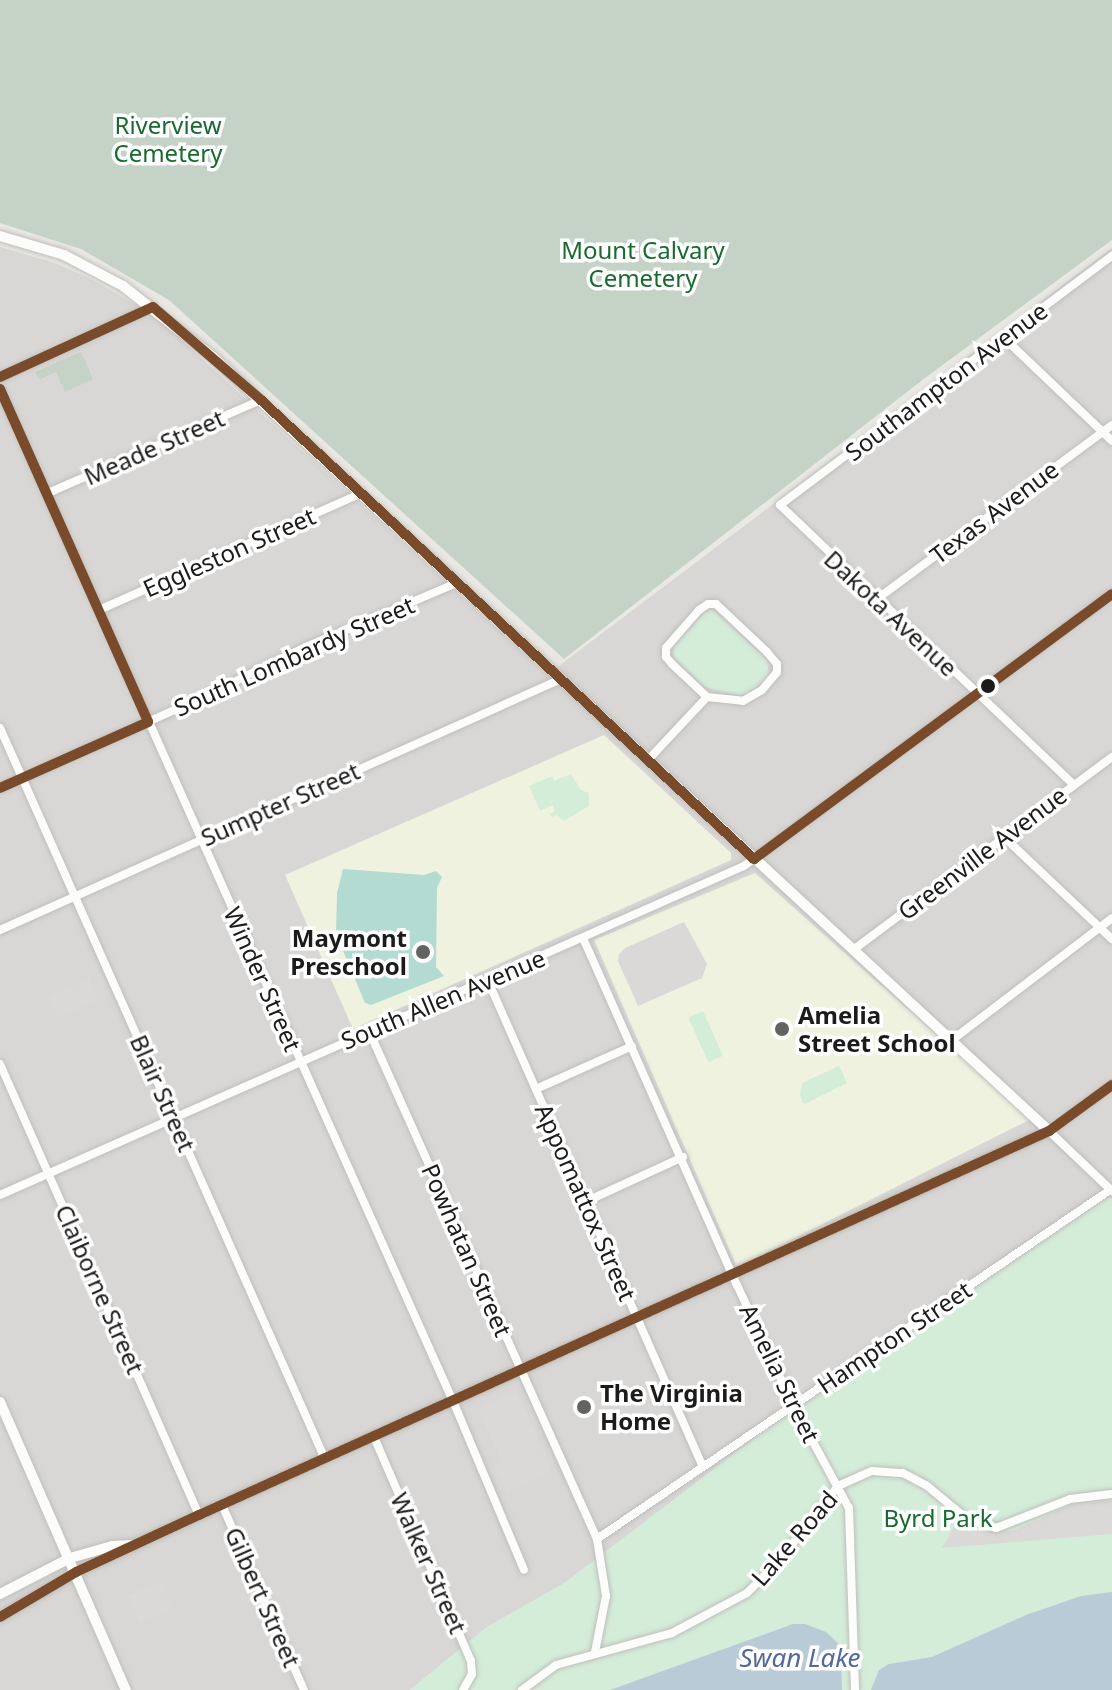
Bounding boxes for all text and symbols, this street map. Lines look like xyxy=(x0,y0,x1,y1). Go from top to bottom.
park label: Riverview Cemetery xyxy=(113,111,223,167)
park label: Mount Calvary Cemetery xyxy=(561,236,725,292)
street label: Southampton Avenue xyxy=(839,296,1053,466)
street label: Meade Street xyxy=(79,403,229,491)
street label: Texas Avenue xyxy=(924,454,1064,570)
street label: Eggleston Street xyxy=(138,501,320,603)
street label: Dakota Avenue xyxy=(819,544,963,682)
street label: South Lombardy Street xyxy=(170,590,418,722)
unlabelled marker xyxy=(980,678,996,694)
street label: Sumpter Street xyxy=(196,756,364,852)
street label: Greenville Avenue xyxy=(892,780,1072,926)
street label: Winder Street xyxy=(218,902,308,1056)
place label: Maymont Preschool xyxy=(290,924,407,980)
street label: South Allen Avenue xyxy=(337,943,549,1055)
marker: Maymont Preschool xyxy=(414,943,432,961)
place label: Amelia Street School xyxy=(798,1001,956,1057)
marker: Amelia Street School xyxy=(773,1020,791,1038)
street label: Blair Street xyxy=(125,1030,201,1156)
street label: Appomattox Street xyxy=(530,1099,642,1305)
street label: Powhatan Street xyxy=(416,1159,518,1341)
street label: Claiborne Street xyxy=(50,1200,150,1378)
street label: Hampton Street xyxy=(811,1275,977,1399)
street label: Amelia Street xyxy=(734,1299,826,1447)
place label: The Virginia Home xyxy=(600,1379,743,1435)
marker: The Virginia Home xyxy=(575,1398,593,1416)
street label: Lake Road xyxy=(745,1485,843,1591)
street label: Walker Street xyxy=(385,1488,473,1638)
park label: Byrd Park xyxy=(884,1504,992,1532)
street label: Gilbert Street xyxy=(219,1523,307,1671)
water label: Swan Lake xyxy=(739,1642,861,1674)

